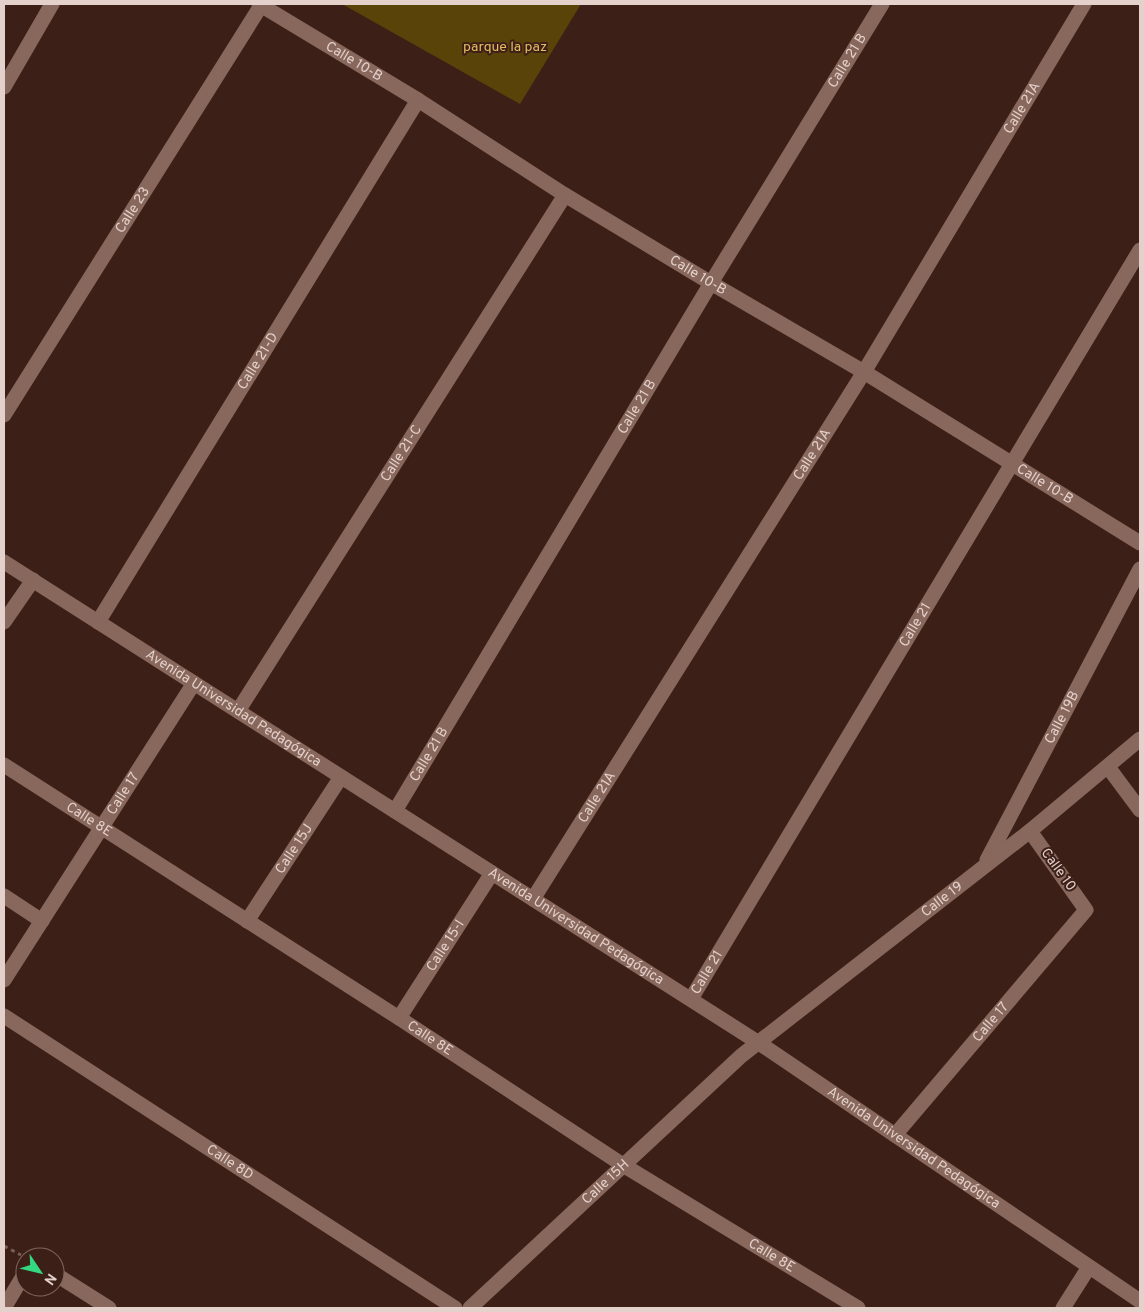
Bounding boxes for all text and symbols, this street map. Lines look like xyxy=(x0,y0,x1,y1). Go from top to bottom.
street label: Calle 21 B xyxy=(824,30,870,91)
street label: Calle 10-B xyxy=(322,38,386,85)
park label: parque la paz xyxy=(463,39,547,56)
street label: Calle 21A xyxy=(1000,79,1044,137)
street label: Calle 23 xyxy=(112,184,154,236)
street label: Calle 10-B xyxy=(666,251,730,299)
street label: Calle 21-D xyxy=(234,329,282,393)
street label: Calle 21 B xyxy=(614,376,660,437)
street label: Calle 21-C xyxy=(377,422,425,485)
street label: Calle 21A xyxy=(790,426,835,483)
street label: Calle 10-B xyxy=(1013,460,1076,508)
street label: Calle 21 xyxy=(895,600,935,650)
street label: Avenida Universidad Pedagógica xyxy=(142,646,324,770)
street label: Calle 19B xyxy=(1041,688,1083,747)
street label: Calle 21 B xyxy=(406,724,452,785)
street label: Calle 17 xyxy=(103,769,143,818)
street label: Calle 21A xyxy=(574,769,619,826)
street label: Calle 8E xyxy=(63,798,115,841)
street label: Calle 15J xyxy=(272,821,316,877)
street label: Calle 10 xyxy=(1037,845,1079,895)
street label: Avenida Universidad Pedagógica xyxy=(485,864,667,989)
street label: Calle 19 xyxy=(918,878,966,921)
street label: Calle 15-I xyxy=(423,917,468,975)
street label: Calle 21 xyxy=(687,947,727,998)
street label: Calle 17 xyxy=(969,999,1013,1046)
street label: Calle 8E xyxy=(404,1017,456,1059)
street label: Avenida Universidad Pedagógica xyxy=(824,1083,1003,1212)
street label: Calle 8D xyxy=(203,1141,257,1184)
street label: Calle 15H xyxy=(578,1156,633,1208)
street label: Calle 8E xyxy=(745,1235,798,1276)
north arrow xyxy=(15,1247,65,1297)
text: N xyxy=(40,1270,59,1288)

